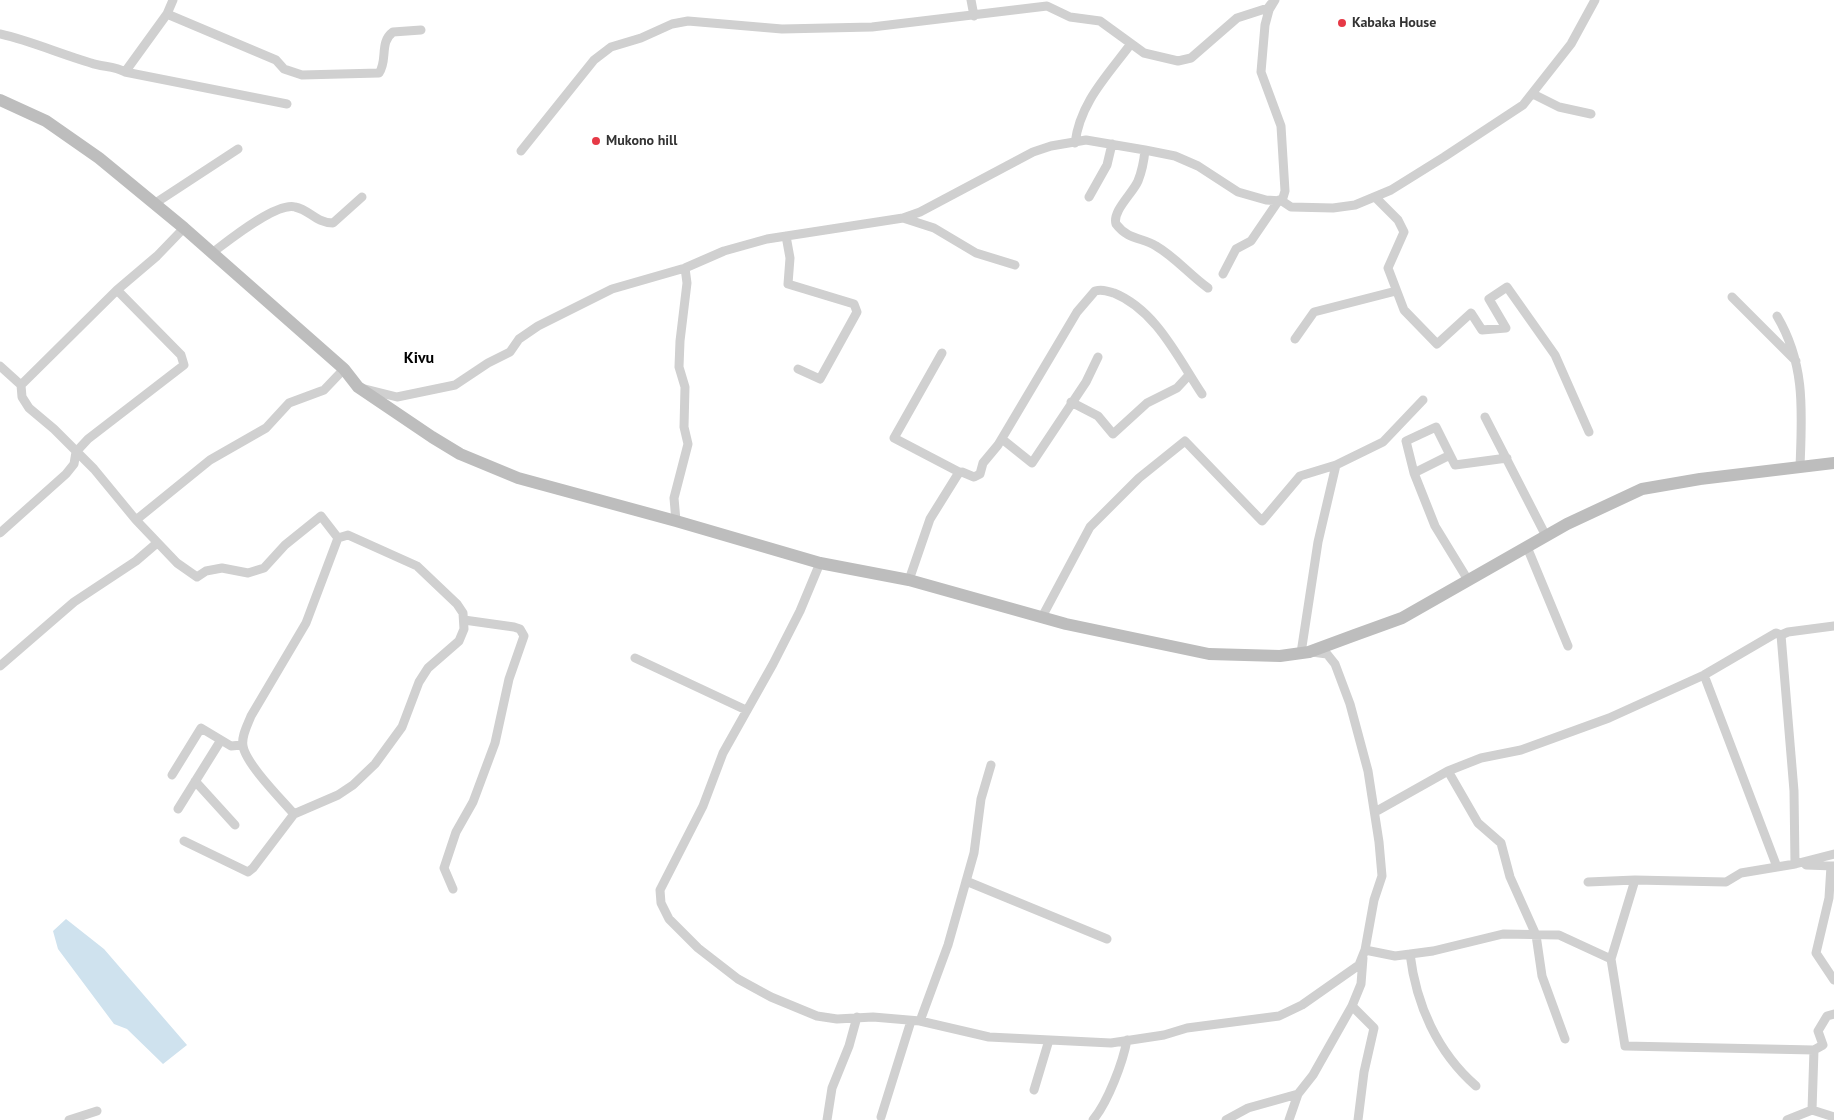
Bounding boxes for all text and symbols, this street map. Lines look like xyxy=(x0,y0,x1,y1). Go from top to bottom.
place label: Kabaka House xyxy=(1352,15,1436,31)
marker: Kabaka House xyxy=(1336,17,1348,29)
place label: Mukono hill xyxy=(606,133,677,149)
marker: Mukono hill xyxy=(590,135,602,147)
district label: Kivu xyxy=(404,348,434,368)

